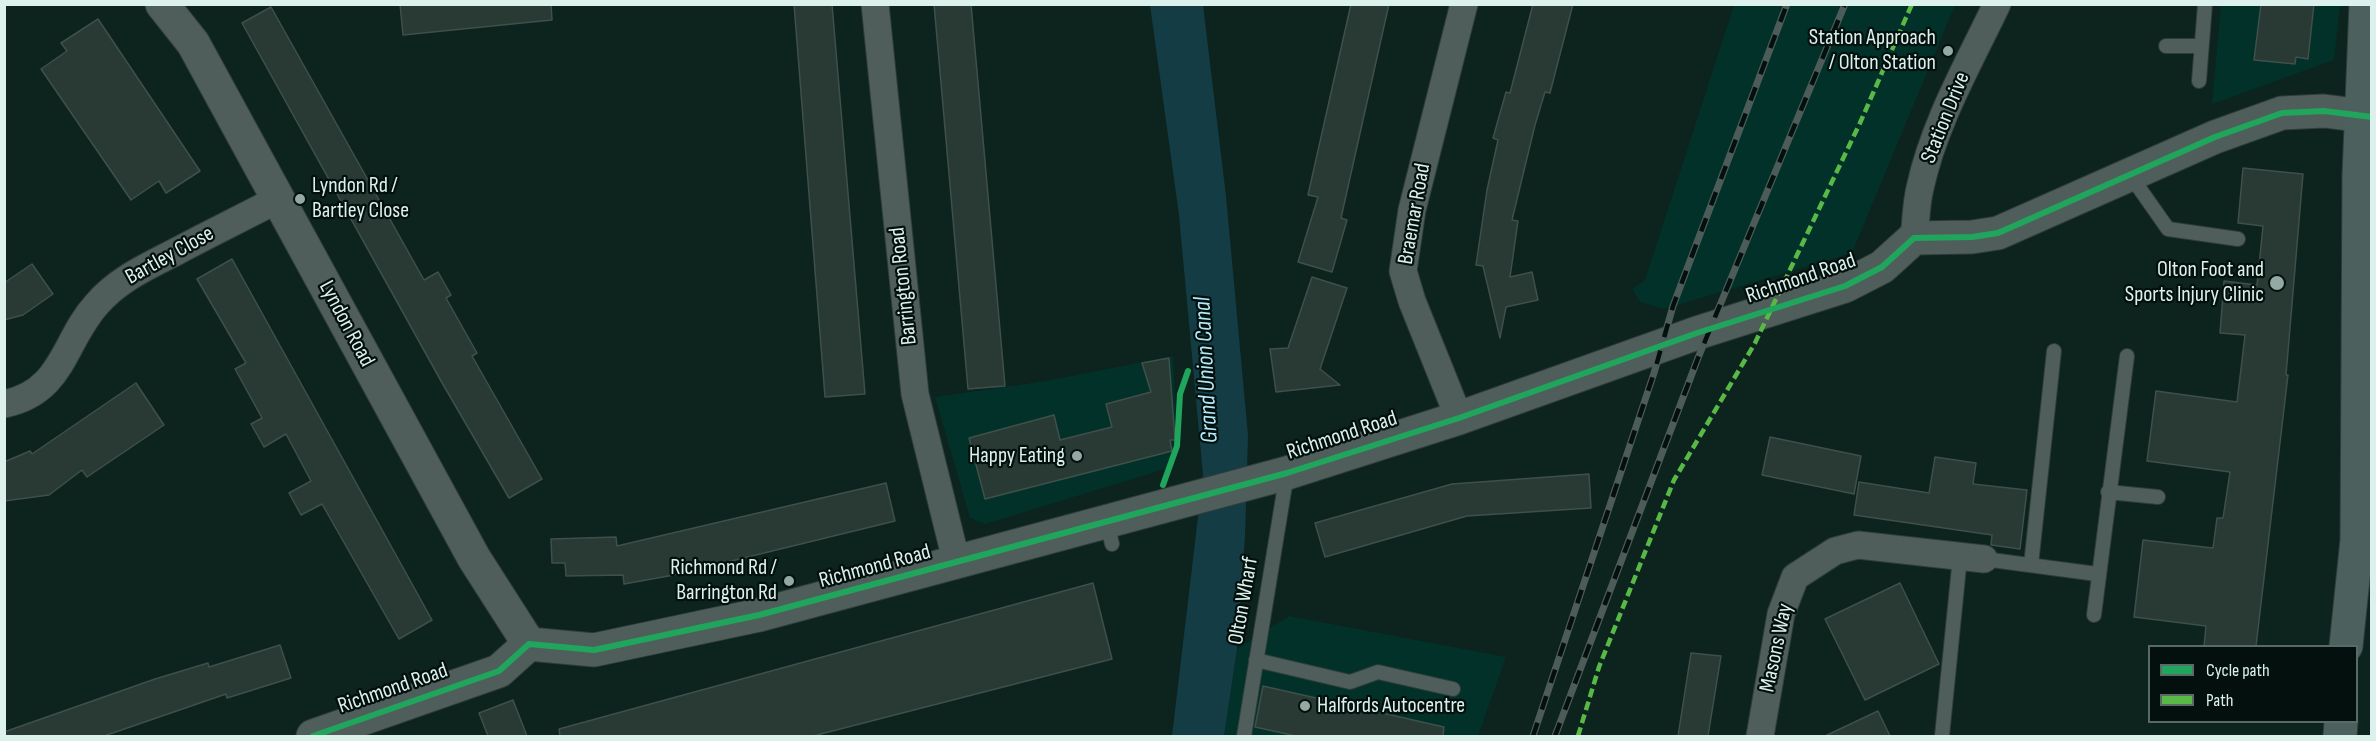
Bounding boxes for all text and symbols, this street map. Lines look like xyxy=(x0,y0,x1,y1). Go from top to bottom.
place label: Station Approach / Olton Station xyxy=(1809,25,1936,76)
marker: Station Approach / Olton Station xyxy=(1941,44,1955,58)
street label: Station Drive xyxy=(1916,69,1976,167)
street label: Braemar Road xyxy=(1393,161,1437,267)
place label: Lyndon Rd / Bartley Close xyxy=(312,173,409,224)
marker: Lyndon Rd / Bartley Close xyxy=(293,192,307,206)
street label: Bartley Close xyxy=(121,221,219,291)
street label: Barrington Road xyxy=(885,226,923,346)
street label: Richmond Road xyxy=(1743,248,1859,310)
place label: Olton Foot and Sports Injury Clinic xyxy=(2125,257,2264,308)
marker: Olton Foot and Sports Injury Clinic xyxy=(2268,274,2286,292)
street label: Lyndon Road xyxy=(312,277,380,371)
water label: Grand Union Canal xyxy=(1189,296,1225,444)
street label: Richmond Road xyxy=(1283,406,1401,466)
place label: Happy Eating xyxy=(969,443,1065,469)
marker: Happy Eating xyxy=(1070,449,1084,463)
street label: Richmond Road xyxy=(816,539,934,595)
place label: Richmond Rd / Barrington Rd xyxy=(670,555,777,606)
street label: Olton Wharf xyxy=(1223,555,1265,647)
marker: Richmond Rd / Barrington Rd xyxy=(782,574,796,588)
street label: Masons Way xyxy=(1755,601,1799,695)
legend xyxy=(2148,645,2358,723)
street label: Richmond Road xyxy=(335,658,451,720)
text: Cycle path xyxy=(2206,660,2270,681)
text: Path xyxy=(2206,690,2234,711)
place label: Halfords Autocentre xyxy=(1317,693,1465,719)
marker: Halfords Autocentre xyxy=(1298,699,1312,713)

